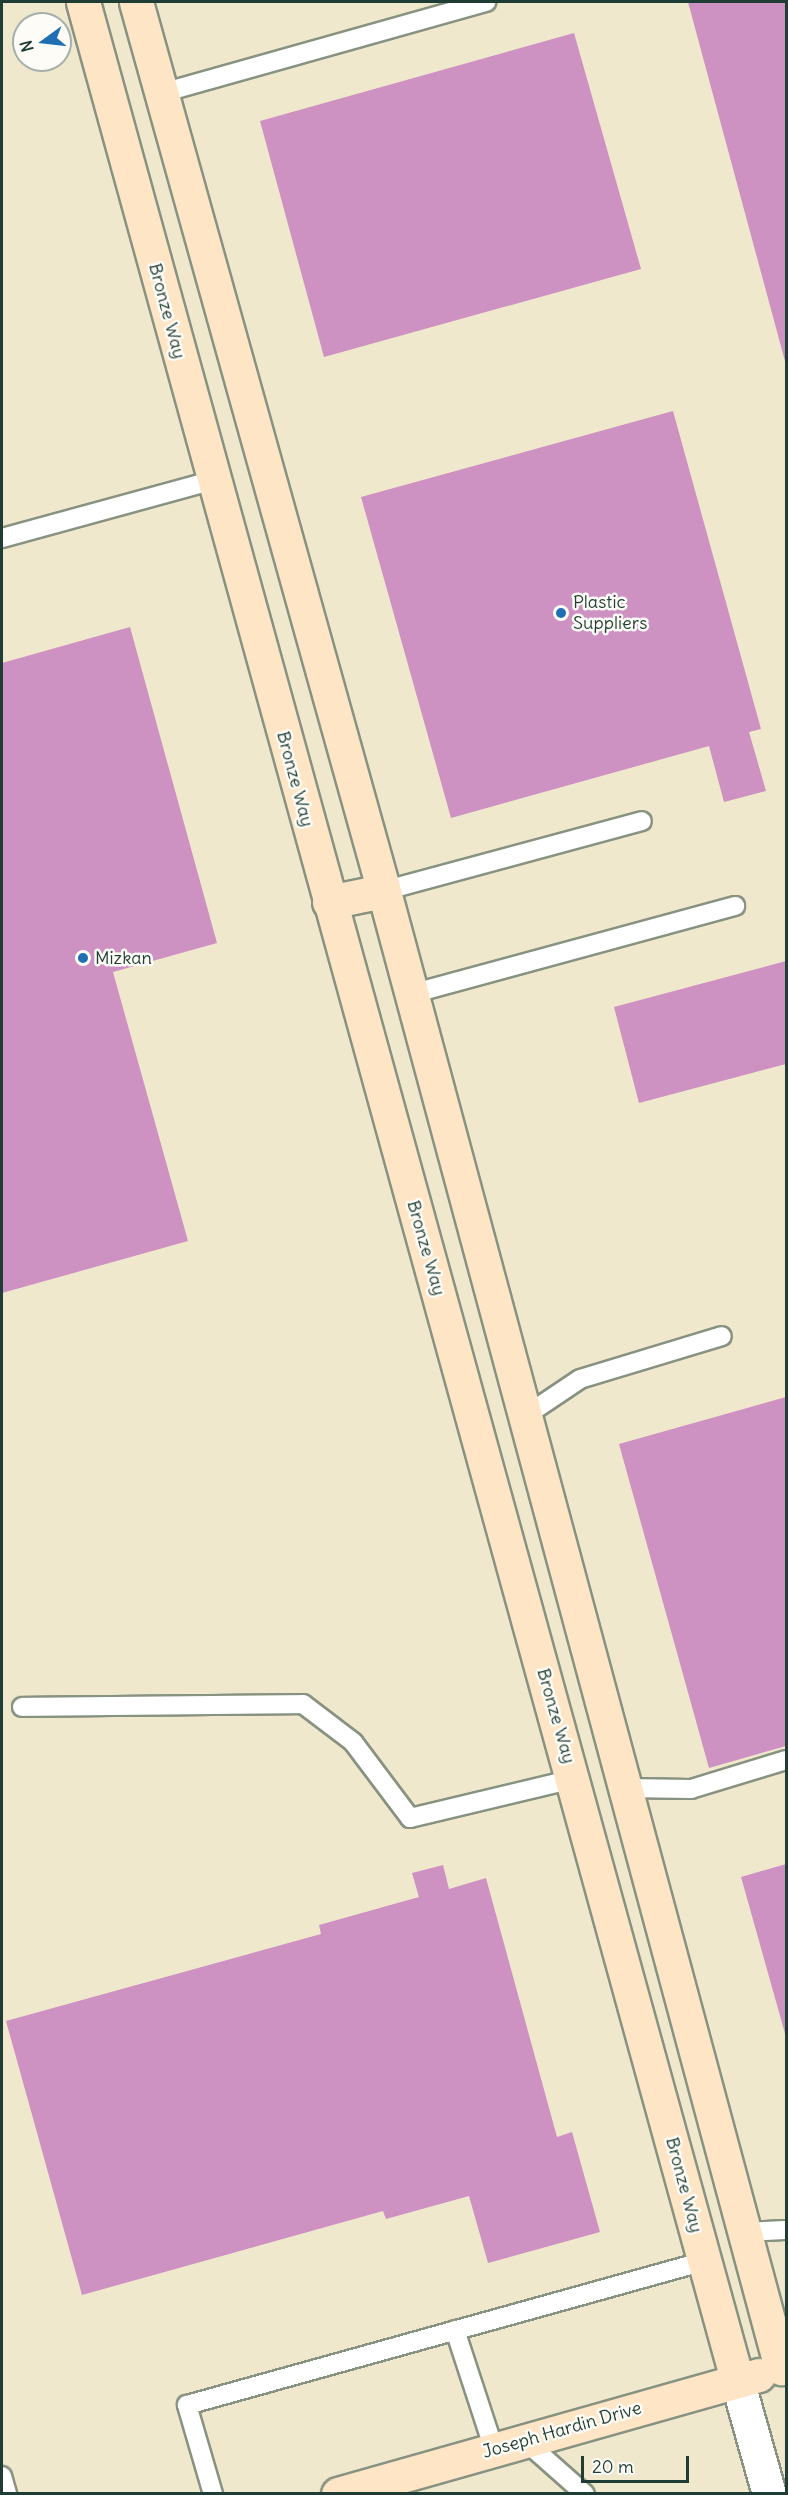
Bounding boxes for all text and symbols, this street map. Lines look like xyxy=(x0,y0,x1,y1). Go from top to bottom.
north arrow xyxy=(12,12,72,72)
text: N xyxy=(15,38,38,54)
street label: Bronze Way xyxy=(144,261,190,361)
place label: Plastic Suppliers xyxy=(573,592,647,634)
marker: Plastic Suppliers xyxy=(554,606,568,620)
street label: Bronze Way xyxy=(272,729,318,829)
place label: Mizkan xyxy=(95,947,152,969)
marker: Mizkan xyxy=(76,951,90,965)
street label: Bronze Way xyxy=(402,1198,450,1298)
street label: Bronze Way xyxy=(532,1666,580,1766)
street label: Bronze Way xyxy=(661,2135,707,2235)
street label: Joseph Hardin Drive xyxy=(480,2397,644,2463)
scale bar xyxy=(584,2444,692,2482)
text: 20 m xyxy=(592,2455,634,2478)

